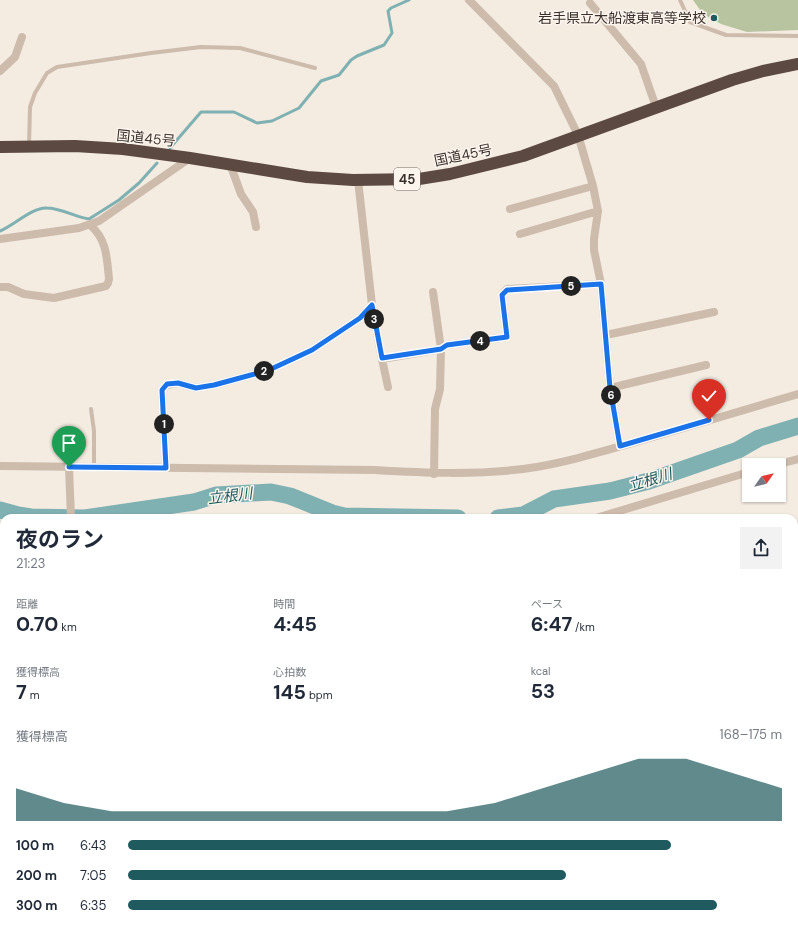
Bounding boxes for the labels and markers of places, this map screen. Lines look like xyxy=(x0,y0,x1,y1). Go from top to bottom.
place label: 岩手県立大船渡東高等学校 xyxy=(538,9,706,27)
marker: 岩手県立大船渡東高等学校 xyxy=(709,13,719,23)
pin: 5 xyxy=(561,276,581,296)
pin: 3 xyxy=(364,309,384,329)
pin: 4 xyxy=(470,331,490,351)
pin: 2 xyxy=(254,361,274,381)
pin xyxy=(692,379,726,420)
pin: 6 xyxy=(601,385,621,405)
pin: 1 xyxy=(154,414,174,434)
pin xyxy=(52,426,86,467)

